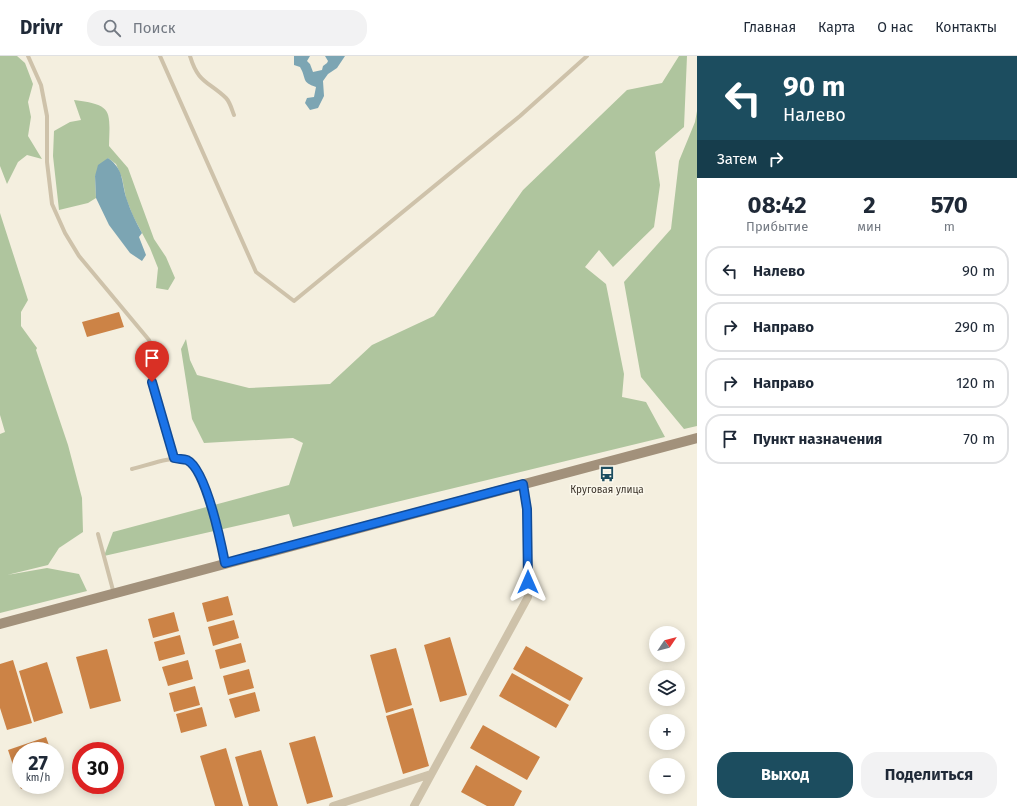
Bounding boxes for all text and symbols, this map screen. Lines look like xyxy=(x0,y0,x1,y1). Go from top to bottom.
search box xyxy=(87,10,367,46)
text: Drivr xyxy=(20,16,63,39)
icon: search xyxy=(101,17,123,39)
text: Поиск xyxy=(133,19,176,37)
text: Главная xyxy=(743,19,796,36)
text: Карта xyxy=(818,19,855,36)
text: О нас xyxy=(877,19,913,36)
text: Контакты xyxy=(935,19,997,36)
text: 90 m xyxy=(783,70,845,103)
icon: left xyxy=(717,72,769,124)
text: Налево xyxy=(783,104,846,126)
icon: right xyxy=(765,148,787,170)
text: Затем xyxy=(717,150,757,168)
text: 08:42 xyxy=(748,191,807,219)
text: 2 xyxy=(863,191,876,219)
text: 570 xyxy=(931,191,968,219)
text: Прибытие xyxy=(746,219,808,234)
text: мин xyxy=(857,219,882,234)
text: m xyxy=(944,219,955,234)
icon: left xyxy=(719,260,741,282)
text: Налево xyxy=(753,262,805,280)
text: 90 m xyxy=(962,262,995,280)
icon: right xyxy=(719,316,741,338)
text: Направо xyxy=(753,318,814,336)
text: 290 m xyxy=(955,318,995,336)
pin xyxy=(135,341,169,382)
icon: arrive xyxy=(141,347,163,369)
icon: right xyxy=(719,372,741,394)
text: Направо xyxy=(753,374,814,392)
text: 120 m xyxy=(956,374,995,392)
icon: arrive xyxy=(719,428,741,450)
text: Пункт назначения xyxy=(753,430,882,448)
text: 70 m xyxy=(963,430,995,448)
bus stop icon: Круговая улица xyxy=(598,465,616,483)
place label: Круговая улица xyxy=(570,484,644,496)
position arrow xyxy=(507,561,549,603)
north arrow xyxy=(649,626,685,662)
map controls xyxy=(649,626,685,794)
button: layers xyxy=(649,670,685,706)
button: + xyxy=(649,714,685,750)
speed limit sign: 30 xyxy=(72,742,124,794)
text: 27 xyxy=(28,751,48,775)
button: Выход xyxy=(717,752,853,798)
button: Поделиться xyxy=(861,752,997,798)
button: − xyxy=(649,758,685,794)
text: km/h xyxy=(26,772,50,784)

